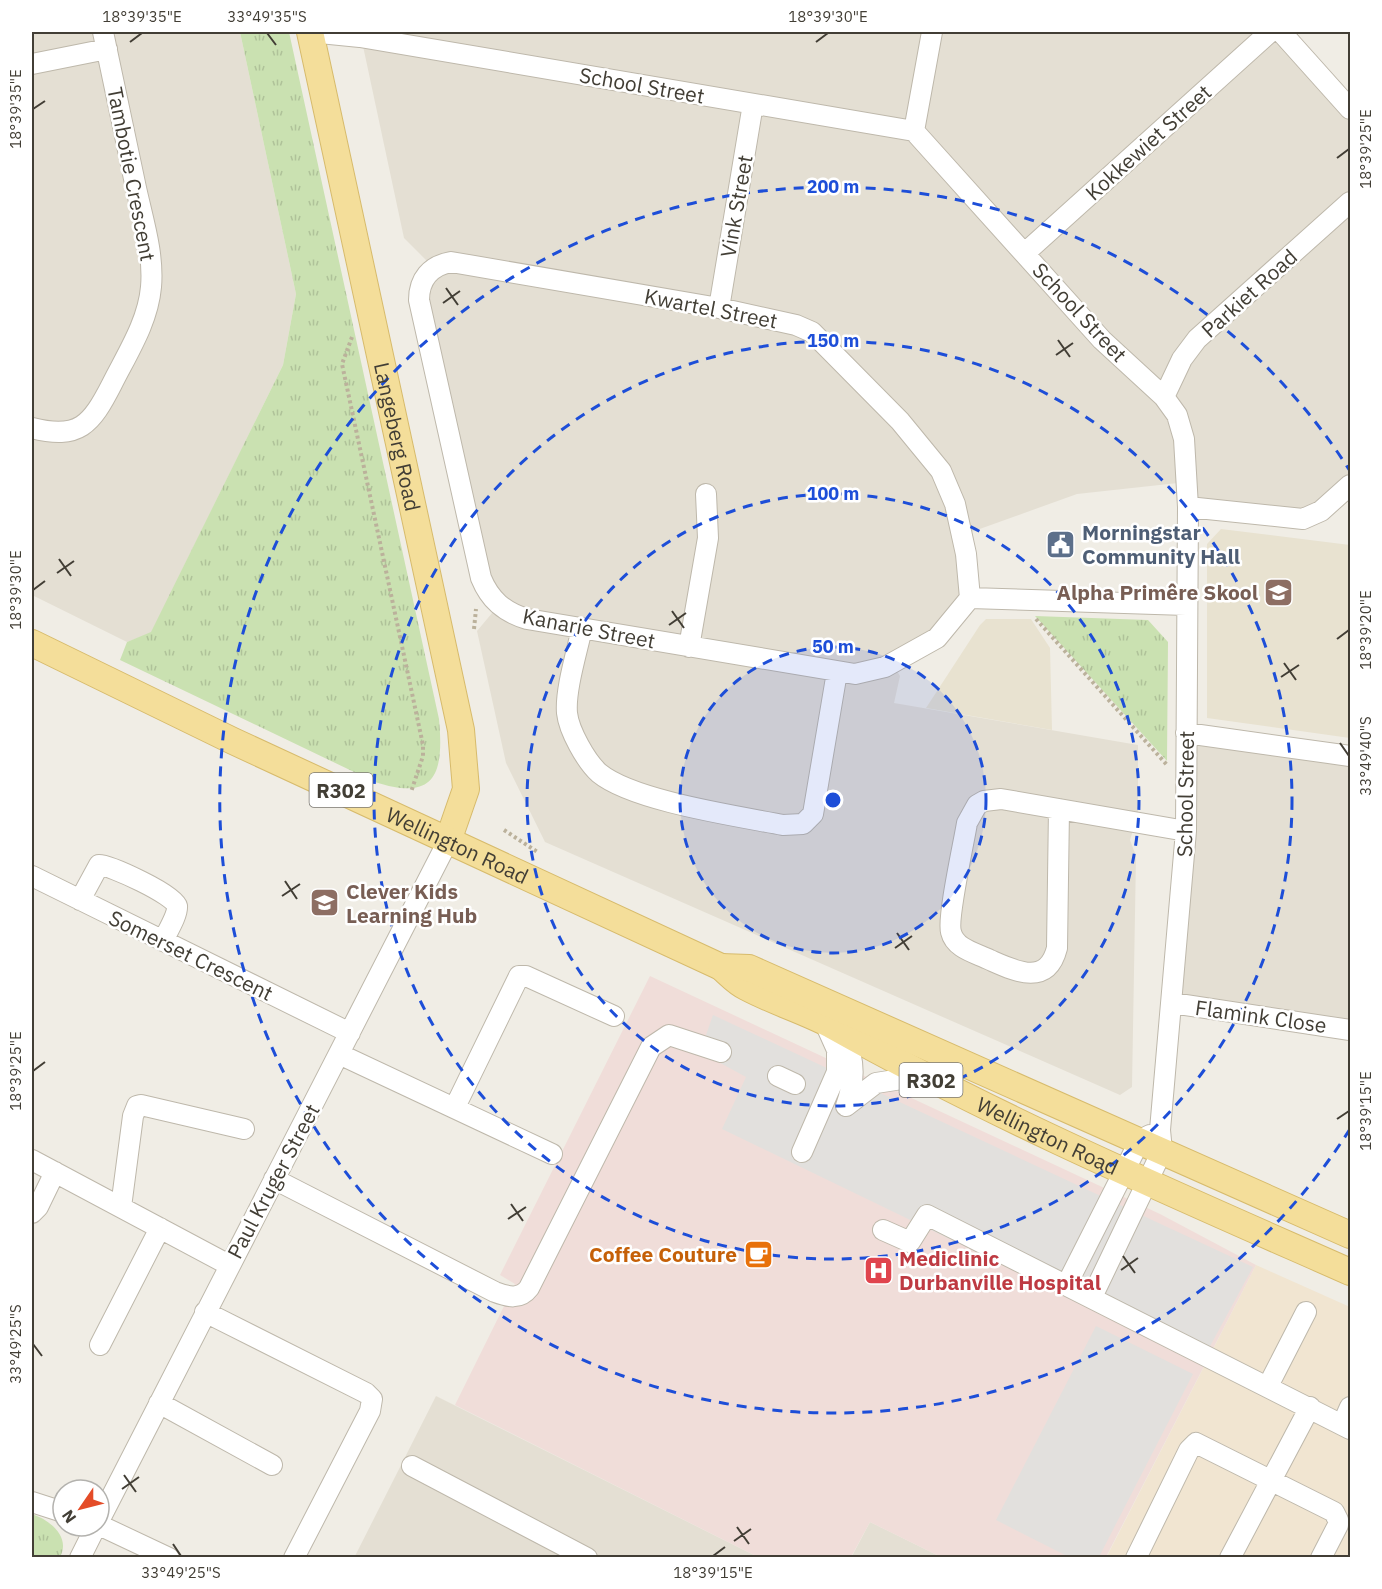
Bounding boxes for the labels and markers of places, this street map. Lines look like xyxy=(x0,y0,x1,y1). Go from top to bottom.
place label: Morningstar Community Hall xyxy=(1082,518,1240,570)
public building icon: Morningstar Community Hall xyxy=(1045,528,1077,560)
school or university icon: Alpha Primêre Skool xyxy=(1263,576,1295,608)
place label: Alpha Primêre Skool xyxy=(1057,578,1258,606)
centre of rings xyxy=(823,790,843,810)
place label: Clever Kids Learning Hub xyxy=(346,877,477,929)
school or university icon: Clever Kids Learning Hub xyxy=(309,887,341,919)
cafe icon: Coffee Couture xyxy=(742,1238,774,1270)
place label: Coffee Couture xyxy=(589,1240,737,1268)
place label: Mediclinic Durbanville Hospital xyxy=(899,1244,1101,1296)
hospital icon: Mediclinic Durbanville Hospital xyxy=(862,1254,894,1286)

